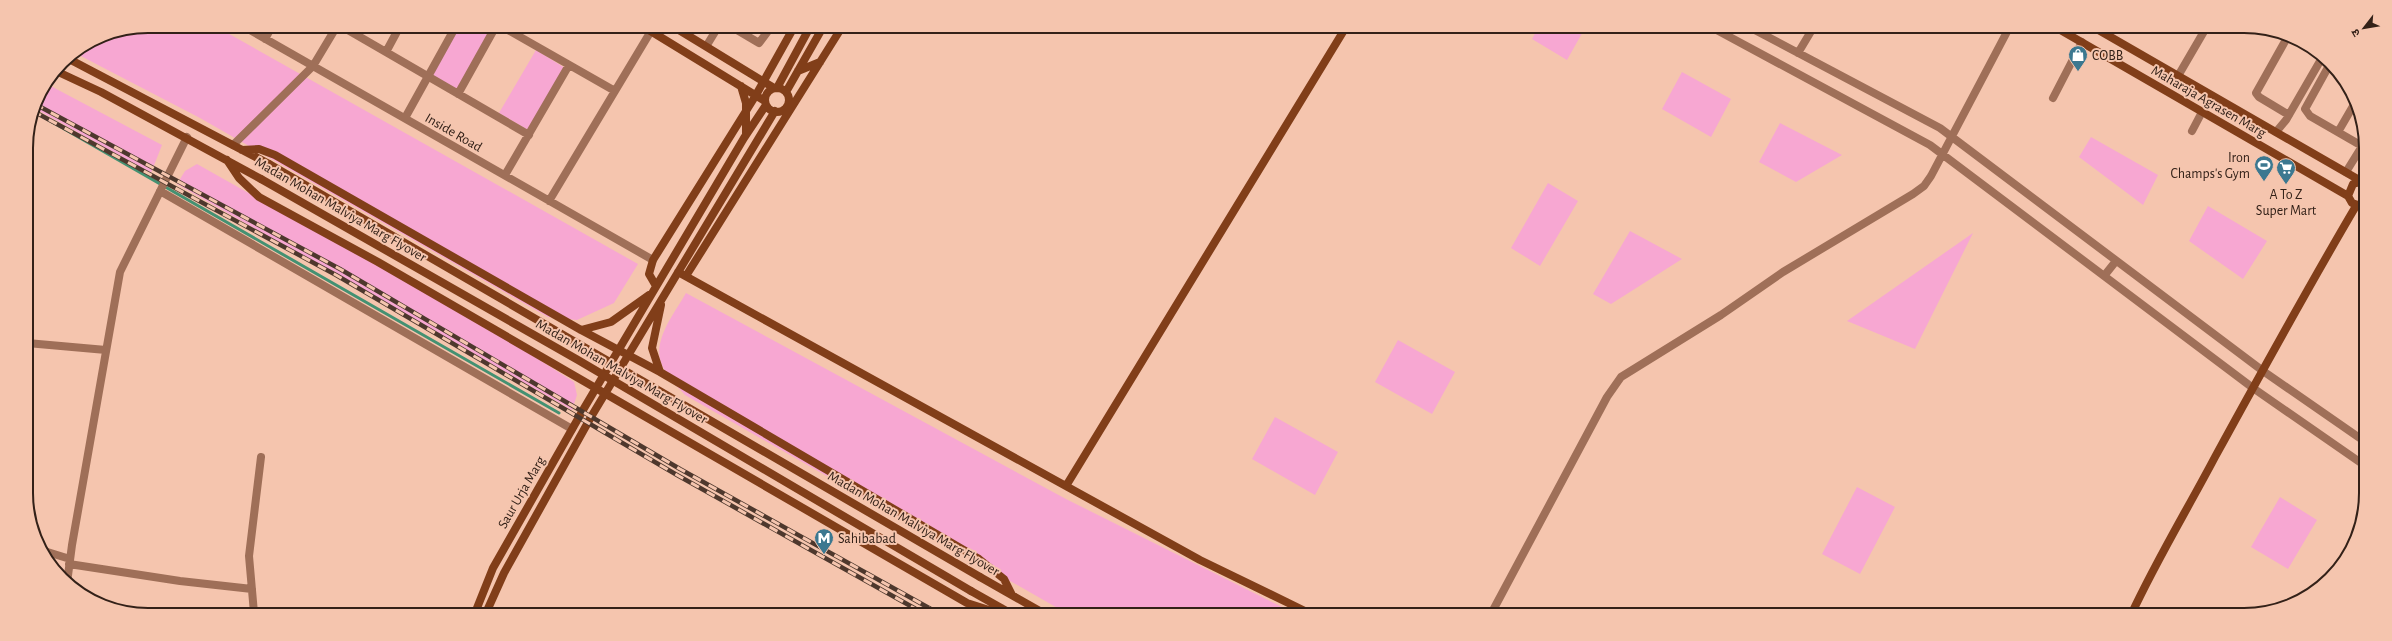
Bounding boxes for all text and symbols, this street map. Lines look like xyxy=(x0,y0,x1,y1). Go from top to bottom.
north arrow xyxy=(2344,8,2384,48)
text: उ xyxy=(2349,27,2362,38)
shop icon: COBB xyxy=(2067,44,2089,72)
place label: COBB xyxy=(2092,49,2123,63)
street label: Maharaja Agrasen Marg xyxy=(2149,63,2268,140)
street label: Inside Road xyxy=(423,111,484,155)
place label: Iron Champs's Gym xyxy=(2170,151,2250,181)
sports icon: Iron Champs's Gym xyxy=(2253,154,2275,182)
street label: Madan Mohan Malviya Marg Flyover xyxy=(252,155,429,265)
supermarket icon: A To Z Super Mart xyxy=(2275,157,2297,185)
place label: A To Z Super Mart xyxy=(2256,188,2317,218)
street label: Madan Mohan Malviya Marg Flyover xyxy=(533,317,710,427)
street label: Saur Urja Marg xyxy=(496,454,548,531)
street label: Madan Mohan Malviya Marg Flyover xyxy=(825,469,1002,579)
metro station icon: Sahibabad xyxy=(813,527,835,555)
place label: Sahibabad xyxy=(838,532,896,546)

